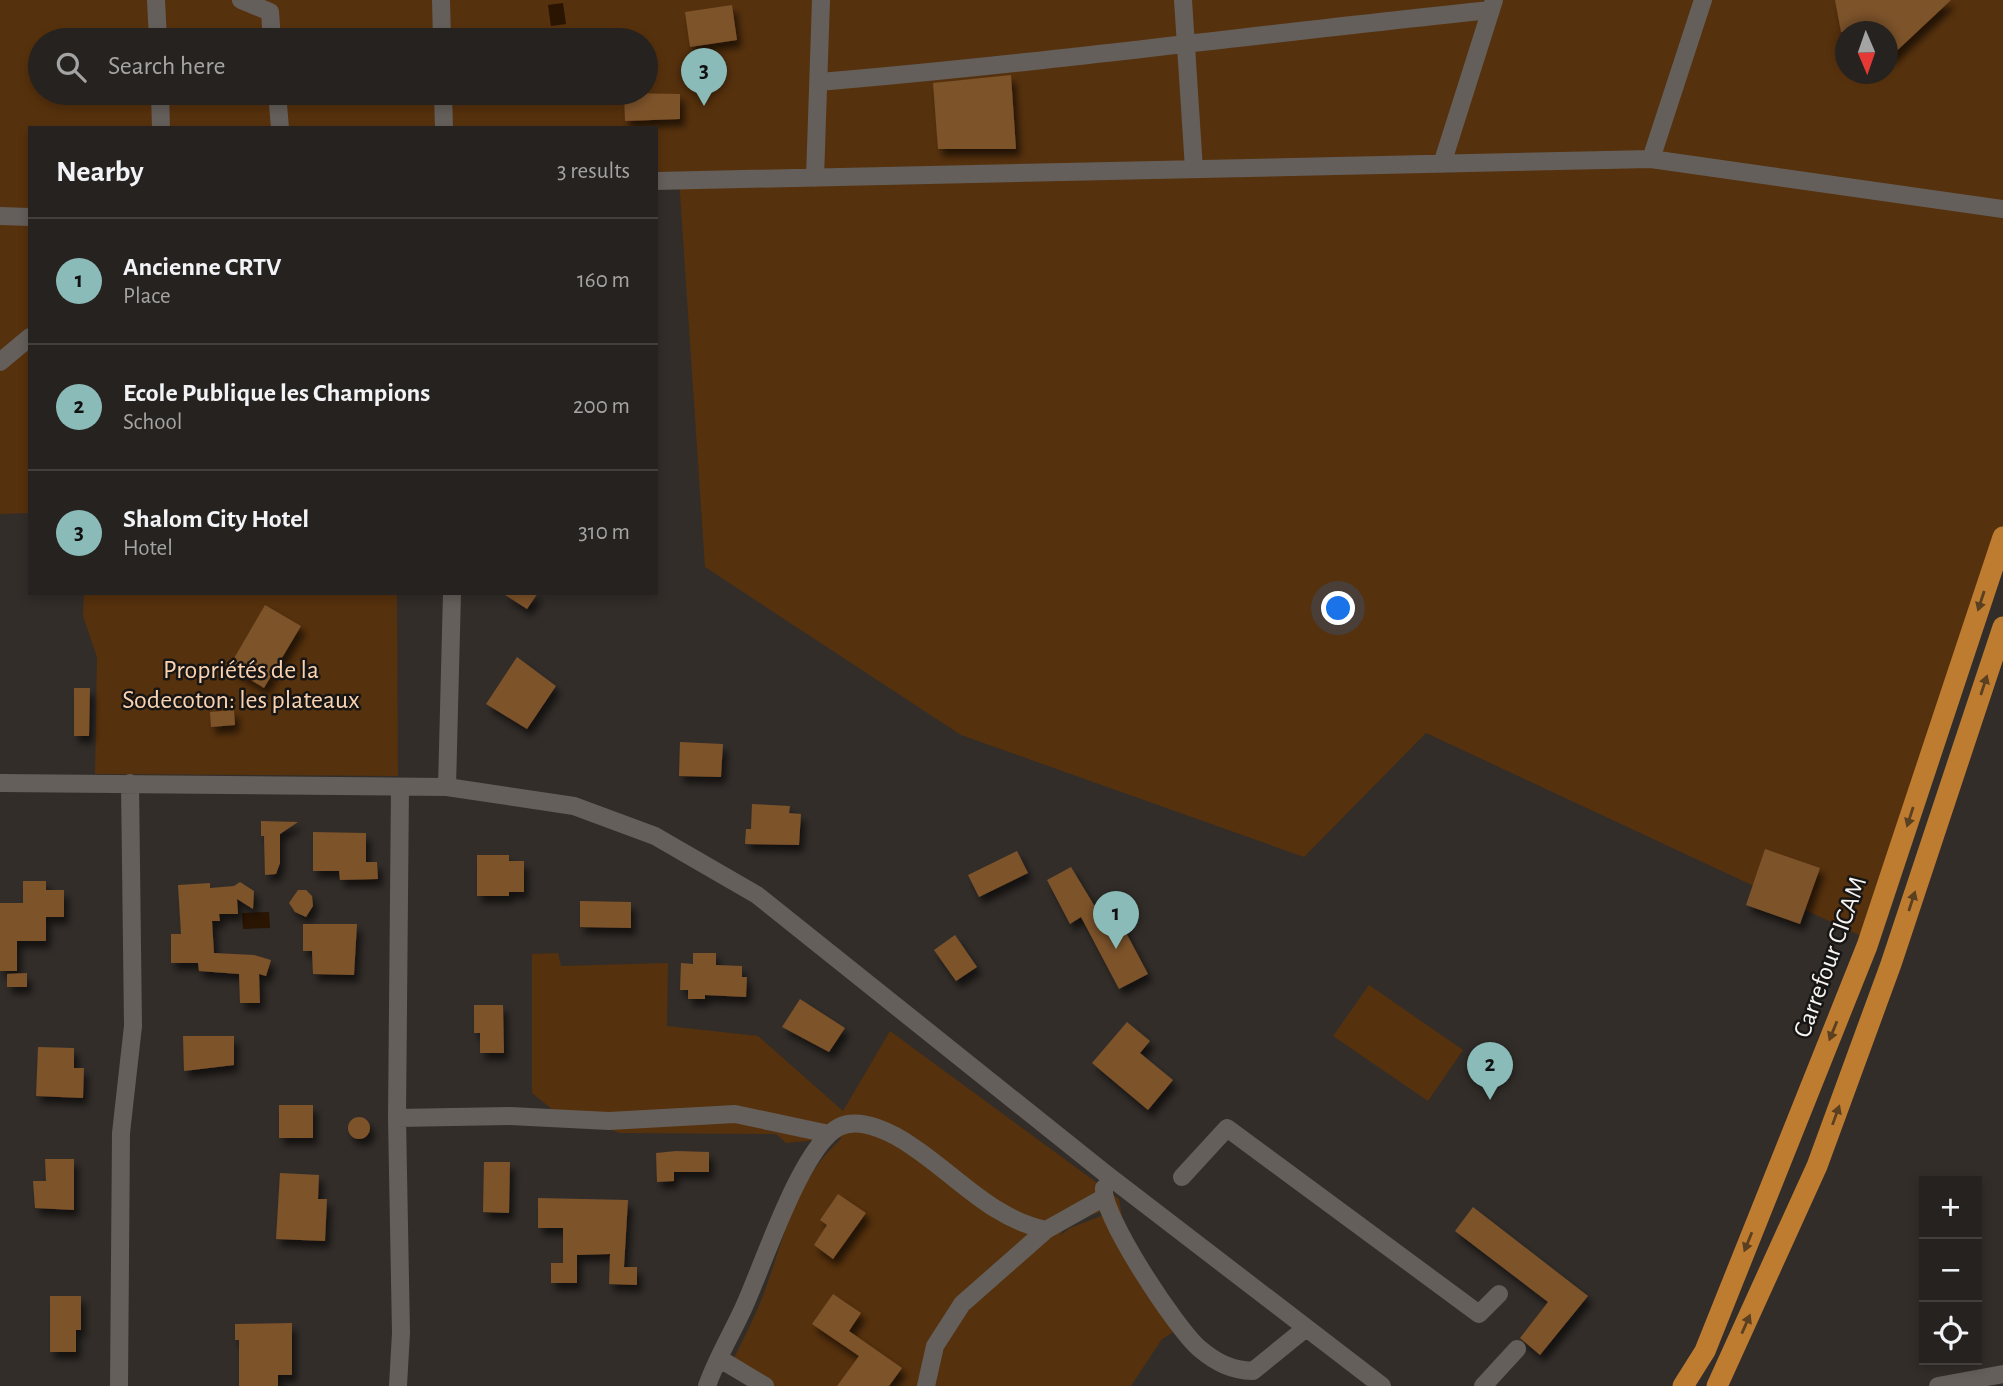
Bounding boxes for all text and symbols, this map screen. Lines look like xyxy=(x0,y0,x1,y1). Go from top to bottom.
north arrow xyxy=(1835,21,1898,84)
search box xyxy=(28,28,658,105)
icon: search xyxy=(52,48,90,86)
pin: 3 xyxy=(681,48,727,106)
text: Search here xyxy=(108,53,226,79)
text: Nearby xyxy=(56,157,144,187)
text: 3 results xyxy=(557,160,630,183)
text: Ancienne CRTV xyxy=(123,254,281,280)
text: 1 xyxy=(75,269,83,292)
text: 160 m xyxy=(577,269,630,292)
text: Place xyxy=(123,285,171,308)
text: Ecole Publique les Champions xyxy=(123,380,430,406)
text: 2 xyxy=(74,395,84,418)
text: 200 m xyxy=(573,395,630,418)
text: School xyxy=(123,411,182,434)
text: Shalom City Hotel xyxy=(123,506,309,532)
text: 3 xyxy=(74,521,84,544)
text: 310 m xyxy=(578,521,630,544)
text: Hotel xyxy=(123,537,173,560)
your location xyxy=(1321,591,1355,625)
one-way arrow xyxy=(1976,591,1986,612)
park label: Propriétés de la Sodecoton: les plateaux xyxy=(122,657,360,713)
one-way arrow xyxy=(1979,675,1989,696)
one-way arrow xyxy=(1904,807,1914,828)
street label: Carrefour CICAM xyxy=(1789,873,1871,1041)
one-way arrow xyxy=(1907,890,1918,911)
pin: 1 xyxy=(1093,891,1139,949)
one-way arrow xyxy=(1827,1021,1838,1042)
pin: 2 xyxy=(1467,1042,1513,1100)
one-way arrow xyxy=(1831,1105,1842,1126)
map controls xyxy=(1919,1176,1982,1365)
button: + xyxy=(1919,1176,1982,1239)
one-way arrow xyxy=(1743,1232,1754,1253)
button: − xyxy=(1919,1239,1982,1302)
button: locate xyxy=(1919,1302,1982,1365)
one-way arrow xyxy=(1741,1314,1752,1335)

